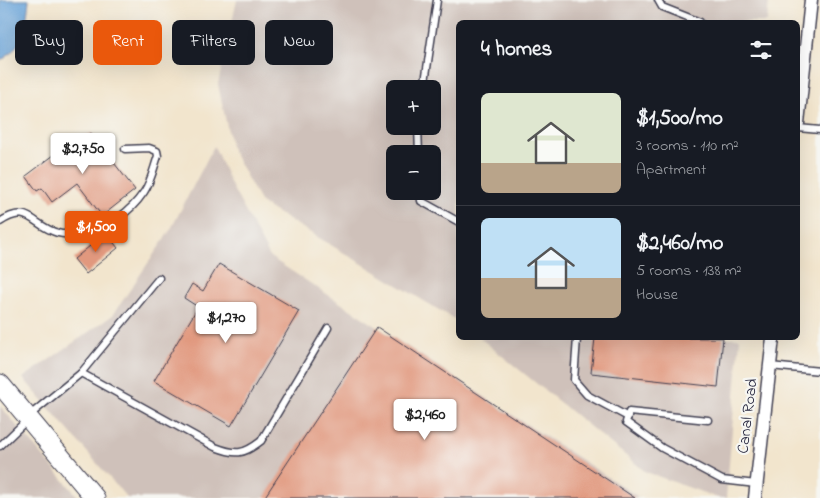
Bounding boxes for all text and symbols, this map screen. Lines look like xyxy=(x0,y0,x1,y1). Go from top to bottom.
chip: Buy xyxy=(15,20,83,65)
chip: Rent xyxy=(93,20,162,65)
chip: Filters xyxy=(172,20,255,65)
chip: New xyxy=(265,20,333,65)
text: 4 homes xyxy=(481,35,552,65)
icon: filters xyxy=(747,36,775,64)
map controls xyxy=(386,80,441,200)
button: + xyxy=(386,80,441,135)
text: $1,500/mo xyxy=(636,104,723,134)
icon: home xyxy=(521,113,581,173)
pin: $2,750 xyxy=(42,132,124,175)
text: 3 rooms · 110 m² xyxy=(636,134,738,158)
text: $2,750 xyxy=(61,137,105,161)
button: − xyxy=(386,145,441,200)
text: Apartment xyxy=(636,158,706,182)
pin: $1,500 xyxy=(55,210,137,253)
text: $1,500 xyxy=(76,215,116,239)
text: $2,460/mo xyxy=(636,229,723,259)
icon: home xyxy=(521,238,581,298)
text: 5 rooms · 138 m² xyxy=(636,259,742,283)
text: House xyxy=(636,283,678,307)
pin: $1,270 xyxy=(185,302,267,344)
text: $1,270 xyxy=(207,306,245,330)
street label: Canal Road xyxy=(731,377,765,455)
pin: $2,460 xyxy=(384,398,466,441)
text: $2,460 xyxy=(405,403,445,427)

